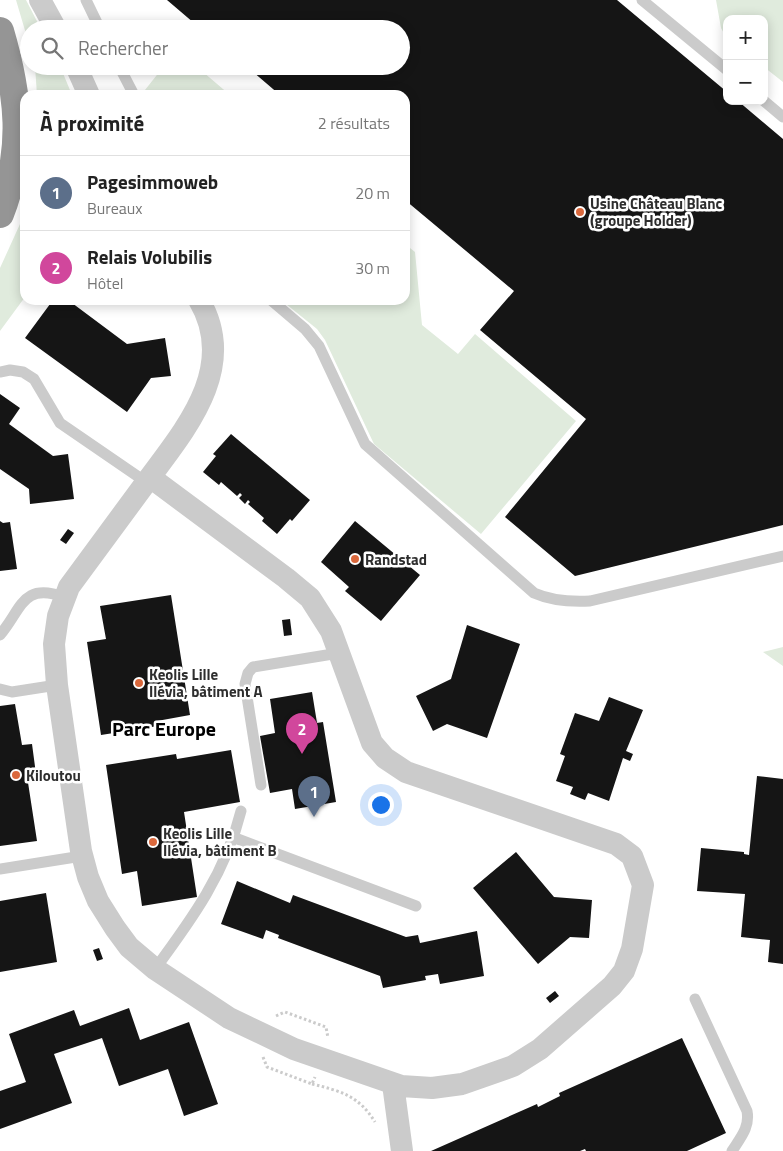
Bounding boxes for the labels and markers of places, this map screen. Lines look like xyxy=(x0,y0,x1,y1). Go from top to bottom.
place label: Usine Château Blanc (groupe Holder) xyxy=(590,192,723,232)
marker: Usine Château Blanc (groupe Holder) xyxy=(574,206,586,218)
place label: Randstad xyxy=(365,548,427,571)
marker: Randstad xyxy=(349,553,361,565)
place label: Keolis Lille Ilévia, bâtiment A xyxy=(149,663,263,703)
marker: Keolis Lille Ilévia, bâtiment A xyxy=(133,677,145,689)
pin: 2 xyxy=(286,713,318,754)
place label: Kiloutou xyxy=(26,764,81,787)
marker: Kiloutou xyxy=(10,769,22,781)
pin: 1 xyxy=(298,776,330,817)
place label: Keolis Lille Ilévia, bâtiment B xyxy=(163,822,277,862)
marker: Keolis Lille Ilévia, bâtiment B xyxy=(147,836,159,848)

